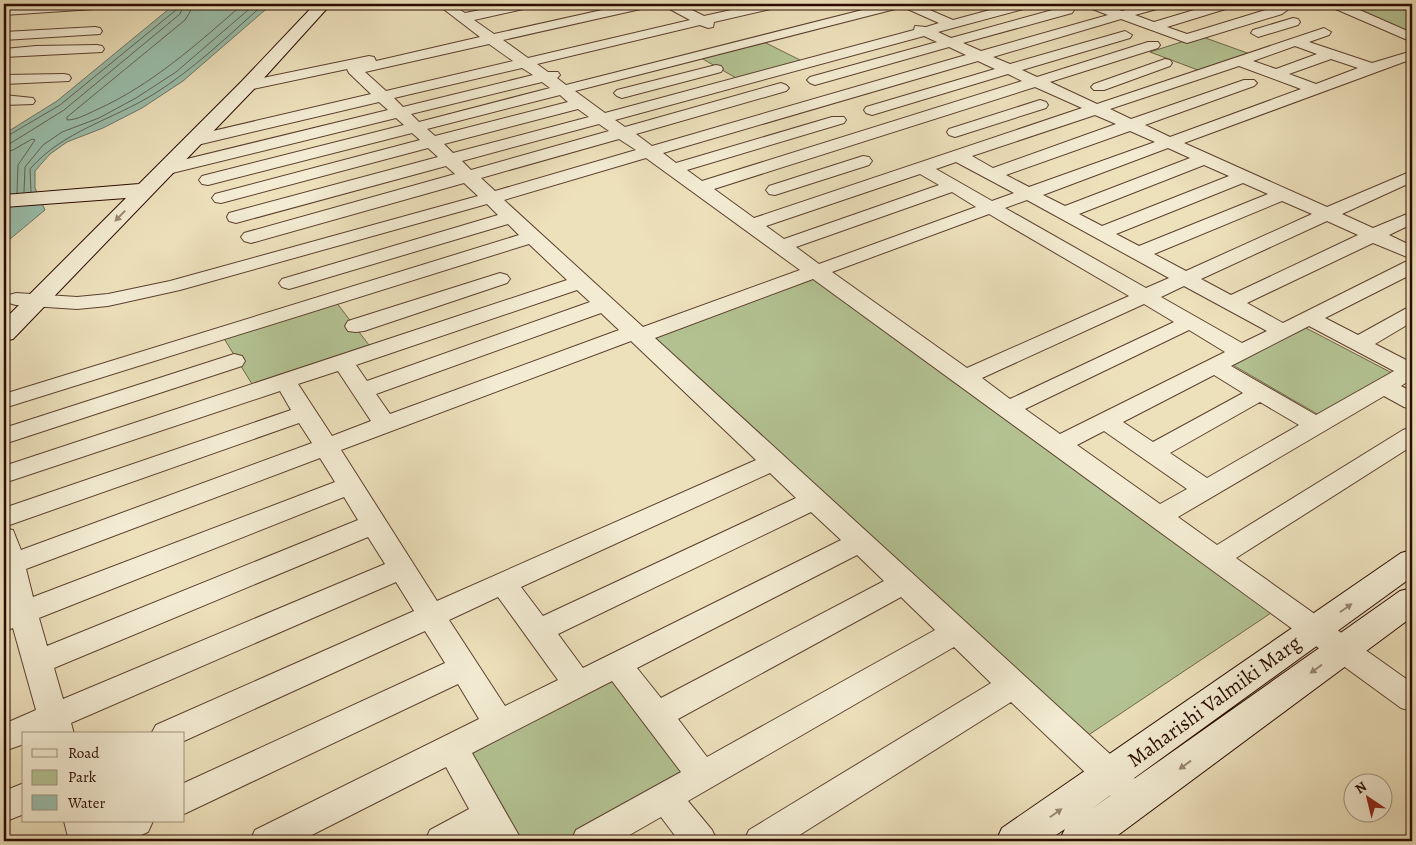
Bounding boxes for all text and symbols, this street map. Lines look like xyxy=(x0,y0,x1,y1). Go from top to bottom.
one-way arrow xyxy=(114,210,126,222)
one-way arrow xyxy=(1339,603,1353,613)
street label: Maharishi Valmiki Marg xyxy=(1122,628,1307,773)
one-way arrow xyxy=(1309,664,1323,674)
legend xyxy=(22,732,185,822)
text: Road xyxy=(68,743,100,763)
one-way arrow xyxy=(1178,760,1192,770)
text: Park xyxy=(68,767,97,787)
north arrow xyxy=(1344,772,1394,822)
text: N xyxy=(1351,777,1370,798)
text: Water xyxy=(67,793,105,813)
one-way arrow xyxy=(1050,808,1063,818)

